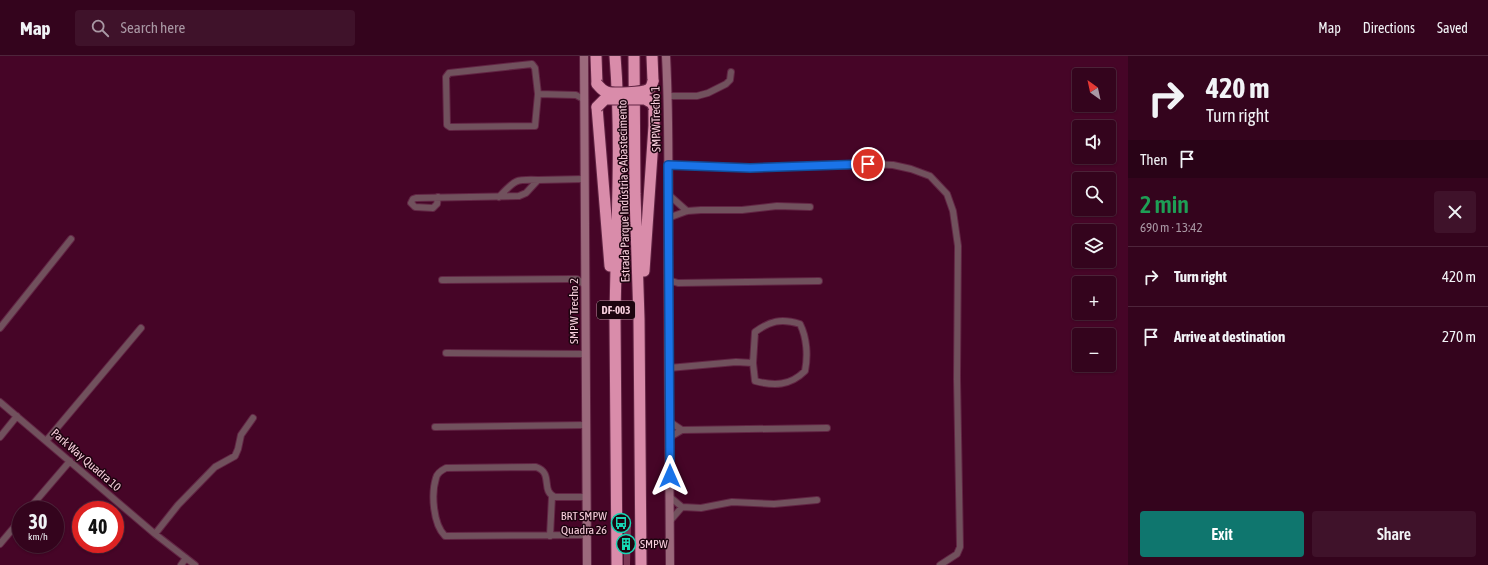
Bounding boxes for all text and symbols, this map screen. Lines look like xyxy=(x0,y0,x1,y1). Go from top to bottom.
search box xyxy=(75,10,355,46)
text: Map xyxy=(20,17,51,39)
icon: search xyxy=(89,17,111,39)
text: Search here xyxy=(121,19,185,36)
text: Map xyxy=(1318,20,1341,36)
text: Directions xyxy=(1363,20,1415,36)
text: Saved xyxy=(1437,20,1468,36)
north arrow xyxy=(1072,68,1116,112)
map controls xyxy=(1072,68,1116,372)
icon: right xyxy=(1140,72,1192,124)
text: 420 m xyxy=(1206,72,1269,104)
street label: SMPW Trecho 1 xyxy=(648,86,664,152)
street label: Estrada Parque Indústria e Abastecimento xyxy=(615,99,633,283)
text: Turn right xyxy=(1206,105,1269,126)
button: sound xyxy=(1072,120,1116,164)
pin xyxy=(851,147,885,181)
icon: arrive xyxy=(1176,148,1198,170)
text: Then xyxy=(1140,151,1168,168)
icon: arrive xyxy=(857,153,879,175)
button: search xyxy=(1072,172,1116,216)
text: 2 min xyxy=(1140,191,1189,218)
button: close xyxy=(1434,191,1476,233)
text: 690 m · 13:42 xyxy=(1140,220,1203,235)
button: layers xyxy=(1072,224,1116,268)
icon: right xyxy=(1140,266,1162,288)
text: Turn right xyxy=(1174,268,1227,285)
text: 420 m xyxy=(1442,268,1476,285)
button: + xyxy=(1072,276,1116,320)
street label: SMPW Trecho 2 xyxy=(567,278,581,344)
road number: DF-003 xyxy=(597,301,635,319)
icon: arrive xyxy=(1140,326,1162,348)
button: − xyxy=(1072,328,1116,372)
text: Arrive at destination xyxy=(1174,328,1285,345)
text: 270 m xyxy=(1442,328,1476,345)
street label: Park Way Quadra 10 xyxy=(48,426,124,494)
position arrow xyxy=(649,455,691,497)
speed limit sign: 40 xyxy=(72,501,124,553)
place label: BRT SMPW Quadra 26 xyxy=(561,509,607,537)
text: 30 xyxy=(29,510,47,533)
button: Exit xyxy=(1140,511,1304,557)
button: Share xyxy=(1312,511,1476,557)
bus stop icon: BRT SMPW Quadra 26 xyxy=(610,512,632,534)
text: km/h xyxy=(28,531,48,542)
building icon: SMPW xyxy=(615,533,637,555)
place label: SMPW xyxy=(640,537,668,551)

